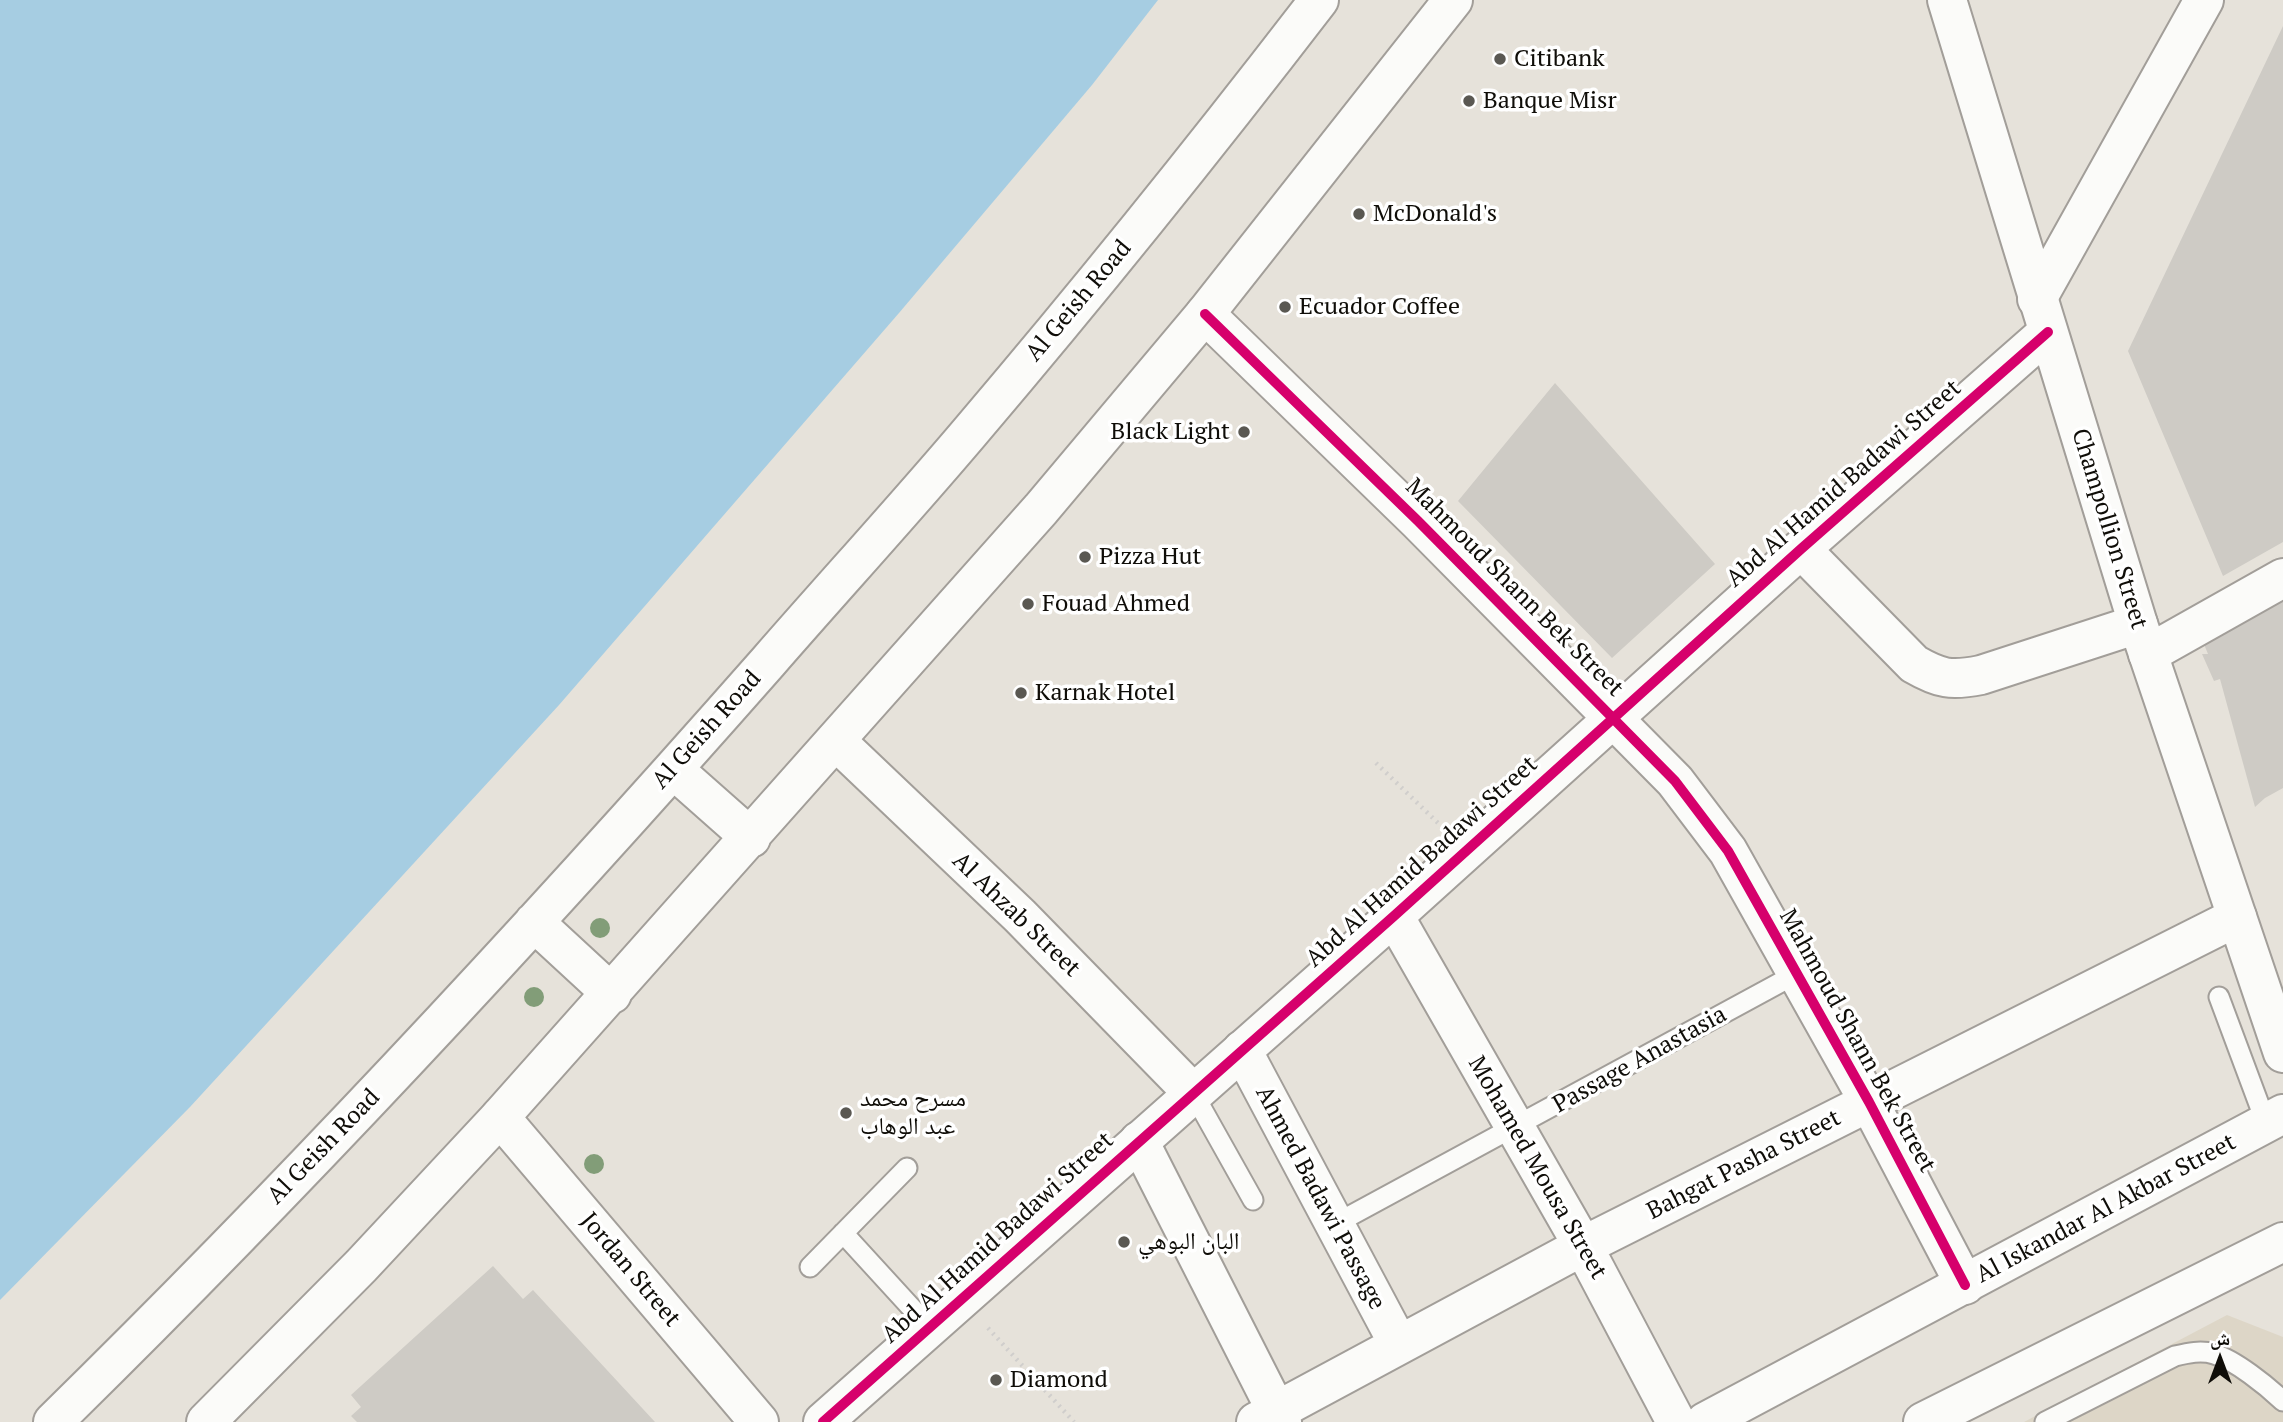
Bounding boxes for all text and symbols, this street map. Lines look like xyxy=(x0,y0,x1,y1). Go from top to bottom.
place label: Citibank xyxy=(1514,45,1605,73)
marker: Citibank xyxy=(1492,51,1508,67)
place label: Banque Misr xyxy=(1483,87,1617,115)
marker: Banque Misr xyxy=(1461,93,1477,109)
place label: McDonald's xyxy=(1373,200,1497,228)
marker: McDonald's xyxy=(1351,206,1367,222)
street label: Al Geish Road xyxy=(1020,235,1138,367)
place label: Ecuador Coffee xyxy=(1299,293,1460,321)
marker: Ecuador Coffee xyxy=(1277,299,1293,315)
street label: Abd Al Hamid Badawi Street xyxy=(1721,374,1967,594)
place label: Black Light xyxy=(1110,418,1230,446)
marker: Black Light xyxy=(1236,424,1252,440)
street label: Champollion Street xyxy=(2065,425,2153,633)
street label: Mahmoud Shann Bek Street xyxy=(1399,473,1629,703)
place label: Pizza Hut xyxy=(1099,543,1202,571)
marker: Pizza Hut xyxy=(1077,549,1093,565)
place label: Fouad Ahmed xyxy=(1042,590,1190,618)
marker: Fouad Ahmed xyxy=(1020,596,1036,612)
street label: Al Geish Road xyxy=(646,665,768,795)
place label: Karnak Hotel xyxy=(1035,679,1175,707)
marker: Karnak Hotel xyxy=(1013,685,1029,701)
street label: Abd Al Hamid Badawi Street xyxy=(1300,750,1544,974)
street label: Al Ahzab Street xyxy=(946,847,1086,983)
street label: Mahmoud Shann Bek Street xyxy=(1773,904,1941,1178)
street label: Passage Anastasia xyxy=(1548,1000,1732,1120)
street label: Mohamed Mousa Street xyxy=(1461,1051,1613,1285)
street label: Ahmed Badawi Passage xyxy=(1249,1081,1391,1315)
street label: Al Geish Road xyxy=(262,1083,386,1211)
place label: مسرح محمد عبد الوهاب xyxy=(860,1085,966,1141)
street label: Bahgat Pasha Street xyxy=(1642,1104,1846,1226)
marker: مسرح محمد عبد الوهاب xyxy=(838,1105,854,1121)
street label: Abd Al Hamid Badawi Street xyxy=(876,1126,1120,1350)
street label: Al Iskandar Al Akbar Street xyxy=(1971,1128,2241,1290)
street label: Jordan Street xyxy=(574,1207,686,1333)
place label: البان البوهي xyxy=(1138,1228,1239,1256)
marker: البان البوهي xyxy=(1116,1234,1132,1250)
north arrow xyxy=(2185,1324,2255,1394)
text: ش xyxy=(2210,1325,2230,1350)
place label: Diamond xyxy=(1010,1366,1108,1394)
marker: Diamond xyxy=(988,1372,1004,1388)

